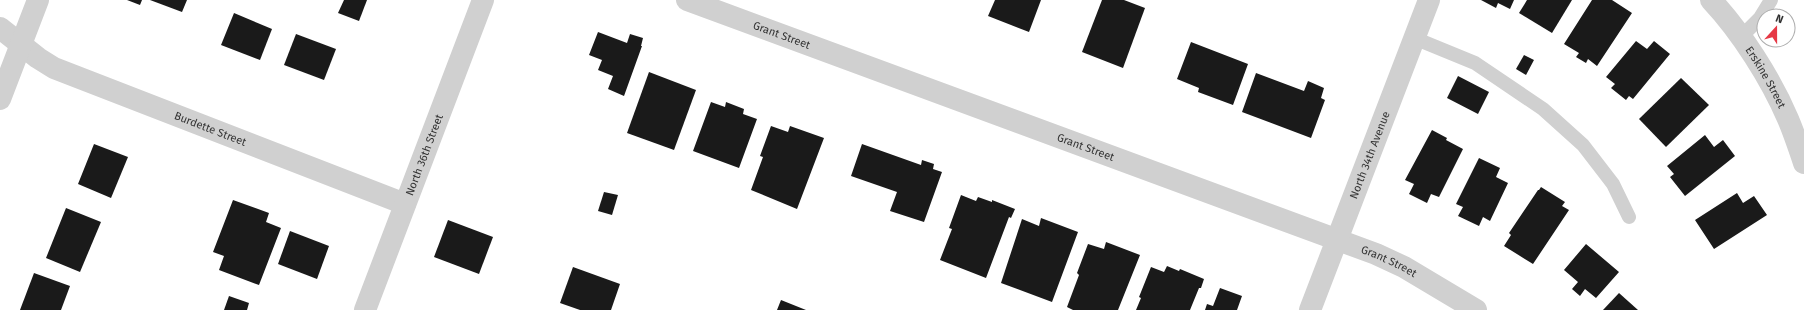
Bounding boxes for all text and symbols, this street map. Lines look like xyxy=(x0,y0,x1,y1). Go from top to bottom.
north arrow xyxy=(1756,8,1796,48)
text: N xyxy=(1774,12,1785,27)
street label: Grant Street xyxy=(751,18,812,51)
street label: Erskine Street xyxy=(1743,44,1789,110)
street label: Burdette Street xyxy=(173,109,248,148)
street label: North 34th Avenue xyxy=(1347,109,1392,201)
street label: North 36th Street xyxy=(403,112,445,197)
street label: Grant Street xyxy=(1055,131,1116,163)
street label: Grant Street xyxy=(1359,243,1419,280)

